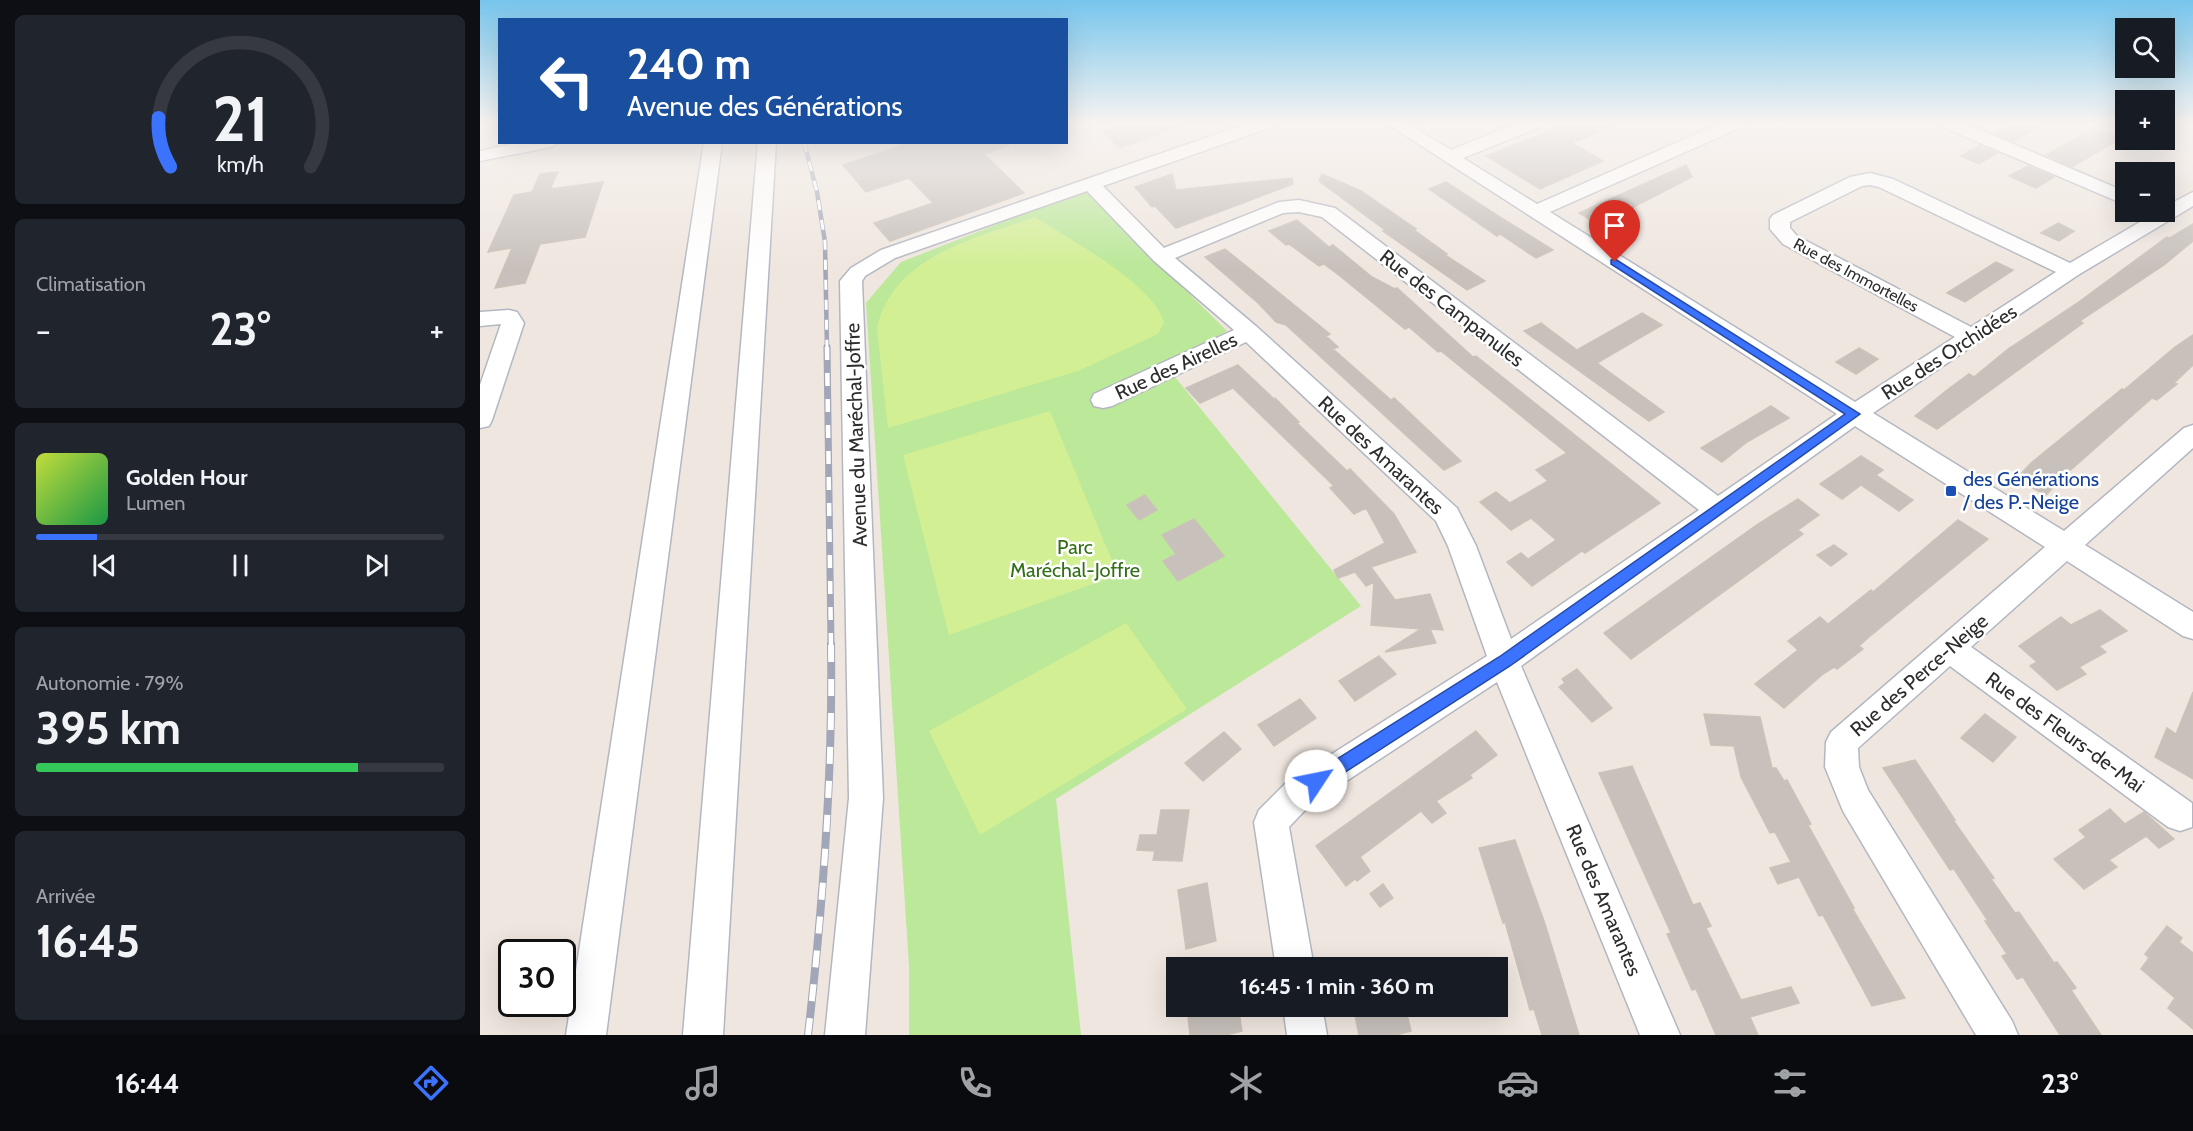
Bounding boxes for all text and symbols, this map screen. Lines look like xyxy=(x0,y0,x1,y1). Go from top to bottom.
map controls xyxy=(2115,18,2175,222)
button: search xyxy=(2115,18,2175,78)
text: 240 m xyxy=(627,38,751,90)
icon: left xyxy=(528,42,606,120)
text: 21 xyxy=(212,81,268,157)
text: Avenue des Générations xyxy=(627,90,902,123)
button: + xyxy=(2115,90,2175,150)
text: km/h xyxy=(217,151,263,177)
button: − xyxy=(2115,162,2175,222)
pin xyxy=(1589,200,1640,262)
icon: arrive xyxy=(1598,209,1631,242)
street label: Rue des Immortelles xyxy=(1790,234,1922,316)
street label: Rue des Campanules xyxy=(1375,244,1529,372)
text: Climatisation xyxy=(36,272,146,296)
street label: Rue des Orchidées xyxy=(1877,299,2021,405)
text: 23° xyxy=(209,302,271,356)
text: − xyxy=(36,310,51,350)
text: + xyxy=(429,310,444,350)
street label: Avenue du Maréchal-Joffre xyxy=(840,323,872,547)
street label: Rue des Airelles xyxy=(1111,327,1241,405)
street label: Rue des Amarantes xyxy=(1313,391,1449,519)
text: Golden Hour xyxy=(126,464,247,491)
place label: des Générations / des P.-Neige xyxy=(1962,467,2099,514)
marker: des Générations / des P.-Neige xyxy=(1944,484,1958,498)
text: Lumen xyxy=(126,491,185,515)
park label: Parc Maréchal-Joffre xyxy=(1010,535,1140,582)
icon: previous xyxy=(88,549,121,582)
icon: pause xyxy=(224,549,257,582)
icon: next xyxy=(360,549,393,582)
street label: Rue des Perce-Neige xyxy=(1845,609,1993,741)
street label: Rue des Fleurs-de-Mai xyxy=(1981,667,2149,797)
text: Autonomie · 79% xyxy=(36,671,184,695)
text: 395 km xyxy=(36,701,181,755)
position arrow xyxy=(1284,749,1348,813)
street label: Rue des Amarantes xyxy=(1561,820,1647,980)
text: Arrivée xyxy=(36,884,95,908)
text: 16:45 xyxy=(36,914,140,968)
speed limit sign: 30 xyxy=(498,939,576,1017)
text: 16:45 · 1 min · 360 m xyxy=(1240,973,1434,1000)
icon: directions xyxy=(410,1062,452,1104)
icon: music xyxy=(682,1062,724,1104)
icon: phone xyxy=(954,1062,996,1104)
icon: climate xyxy=(1225,1062,1267,1104)
icon: car xyxy=(1497,1062,1539,1104)
icon: filters xyxy=(1769,1062,1811,1104)
text: 16:44 xyxy=(115,1067,180,1100)
text: 23° xyxy=(2041,1067,2078,1100)

